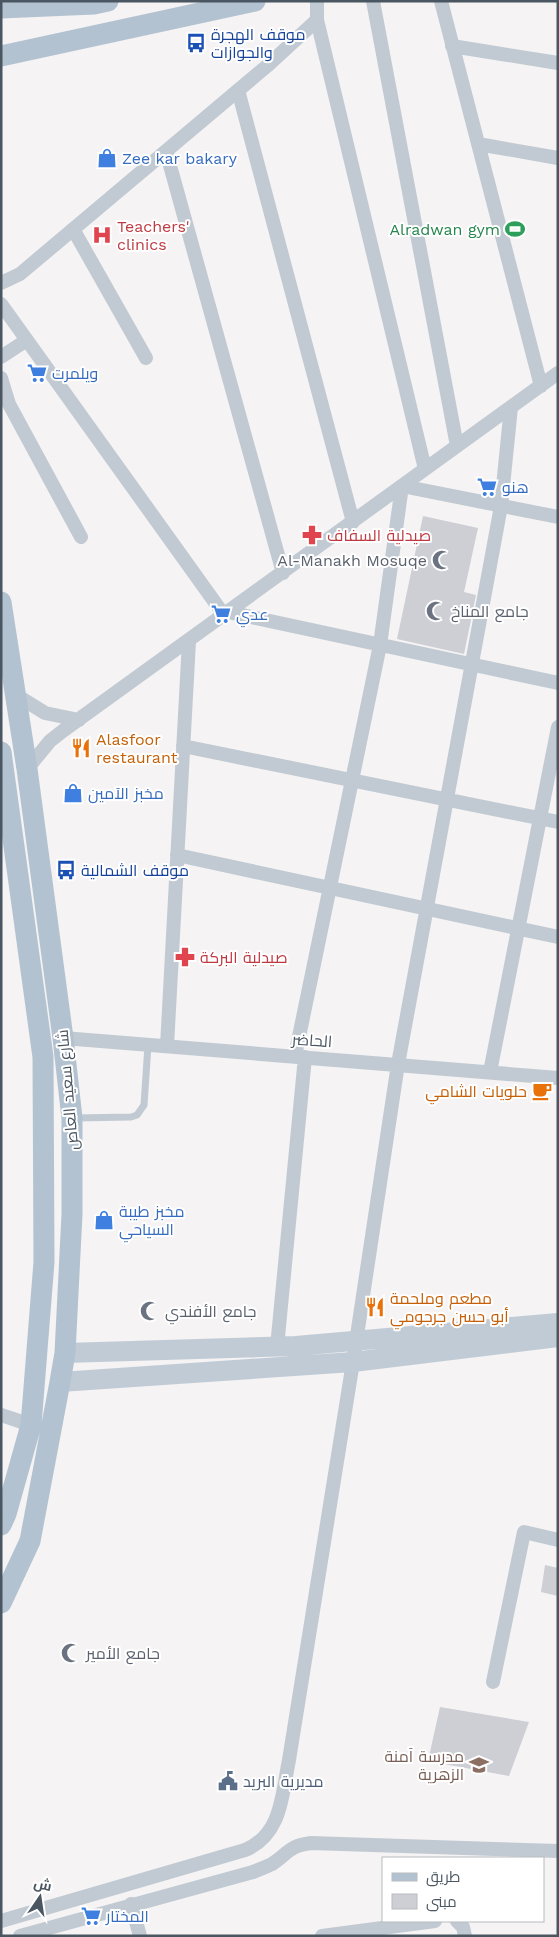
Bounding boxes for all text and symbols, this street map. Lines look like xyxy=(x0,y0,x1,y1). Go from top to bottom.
place label: موقف الهجرة والجوازات xyxy=(211,25,306,62)
bus stop icon: موقف الهجرة والجوازات xyxy=(185,32,207,54)
shop icon: Zee kar bakary xyxy=(96,147,118,169)
place label: Zee kar bakary xyxy=(122,149,238,168)
place label: Teachers' clinics xyxy=(117,217,190,254)
sports icon: Alradwan gym xyxy=(504,218,526,240)
place label: Alradwan gym xyxy=(390,220,500,239)
hospital icon: Teachers' clinics xyxy=(91,224,113,246)
supermarket icon: ويلمرت xyxy=(26,362,48,384)
place label: ويلمرت xyxy=(52,364,98,383)
supermarket icon: هنو xyxy=(476,476,498,498)
place label: هنو xyxy=(502,478,529,497)
pharmacy icon: صيدلية السفاف xyxy=(301,524,323,546)
place label: صيدلية السفاف xyxy=(327,526,431,545)
mosque icon: Al-Manakh Mosuqe xyxy=(431,549,453,571)
place label: Al-Manakh Mosuqe xyxy=(277,551,427,570)
mosque icon: جامع المناخ xyxy=(425,600,447,622)
place label: جامع المناخ xyxy=(451,602,529,623)
supermarket icon: عدي xyxy=(210,603,232,625)
place label: عدي xyxy=(236,605,268,628)
place label: Alasfoor restaurant xyxy=(96,730,178,767)
restaurant icon: Alasfoor restaurant xyxy=(70,737,92,759)
shop icon: مخبز الآمين xyxy=(62,782,84,804)
place label: مخبز الآمين xyxy=(88,784,164,804)
bus stop icon: موقف الشمالية xyxy=(55,859,77,881)
place label: موقف الشمالية xyxy=(81,861,189,880)
pharmacy icon: صيدلية البركة xyxy=(174,946,196,968)
place label: صيدلية البركة xyxy=(200,948,288,967)
street label: شارع سعيد العاص xyxy=(53,1029,84,1151)
street label: الحاضر xyxy=(290,1030,333,1051)
cafe icon: حلويات الشامي xyxy=(531,1080,553,1102)
place label: حلويات الشامي xyxy=(425,1082,527,1105)
place label: مخبز طيبة السياحي xyxy=(119,1202,184,1243)
shop icon: مخبز طيبة السياحي xyxy=(93,1209,115,1231)
place label: مطعم وملحمة أبو حسن جرجومي xyxy=(390,1289,509,1330)
restaurant icon: مطعم وملحمة أبو حسن جرجومي xyxy=(364,1296,386,1318)
mosque icon: جامع الأفندي xyxy=(139,1300,161,1322)
place label: جامع الأفندي xyxy=(165,1302,256,1325)
mosque icon: جامع الأمير xyxy=(60,1642,82,1664)
place label: جامع الأمير xyxy=(85,1644,160,1665)
place label: مدرسة آمنة الزهرية xyxy=(384,1747,464,1784)
school or university icon: مدرسة آمنة الزهرية xyxy=(468,1754,490,1776)
public building icon: مديرية البريد xyxy=(217,1770,239,1792)
place label: مديرية البريد xyxy=(243,1772,323,1791)
legend xyxy=(382,1857,544,1922)
text: طريق xyxy=(426,1868,460,1887)
north arrow xyxy=(15,1872,65,1922)
text: ش xyxy=(32,1875,54,1895)
text: مبنى xyxy=(426,1893,457,1912)
supermarket icon: المختار xyxy=(80,1905,102,1927)
place label: المختار xyxy=(105,1907,149,1926)

